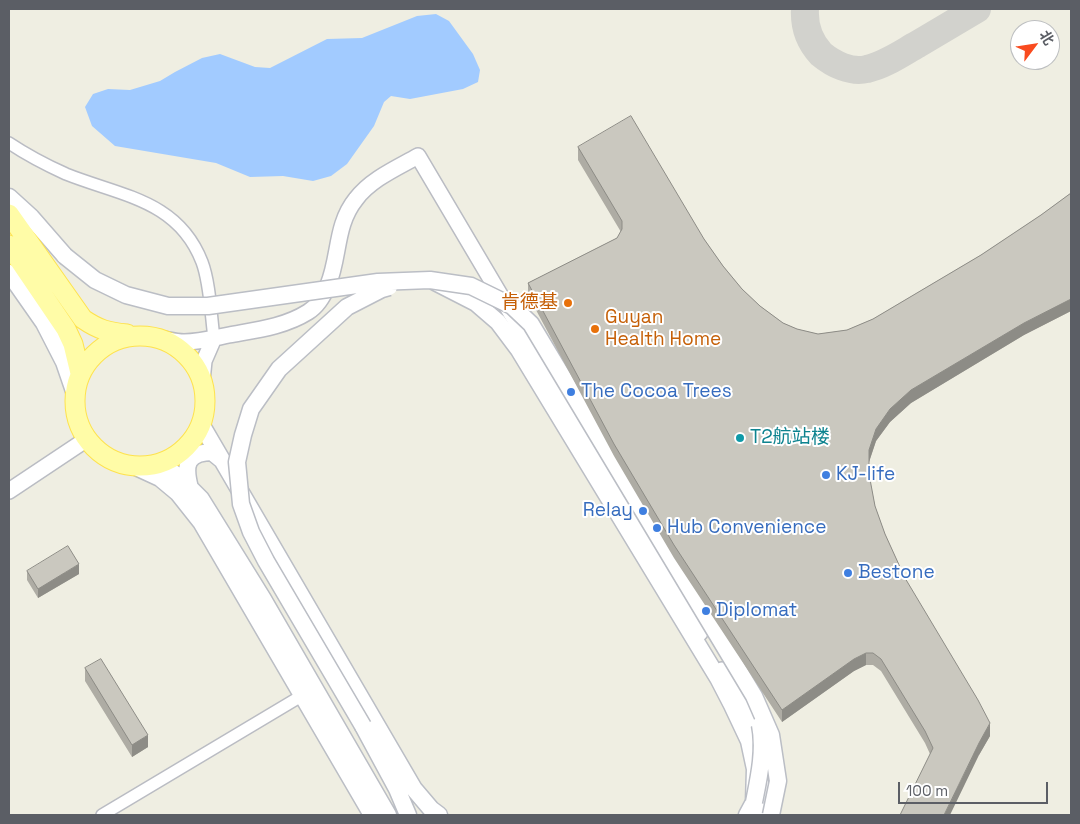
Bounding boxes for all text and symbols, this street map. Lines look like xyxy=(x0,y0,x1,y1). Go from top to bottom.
north arrow xyxy=(1010,20,1060,70)
text: 北 xyxy=(1036,27,1058,48)
place label: 肯德基 xyxy=(501,292,558,314)
marker: 肯德基 xyxy=(562,297,574,309)
place label: Guyan Health Home xyxy=(605,307,721,351)
marker: Guyan Health Home xyxy=(589,323,601,335)
place label: The Cocoa Trees xyxy=(581,381,732,403)
marker: The Cocoa Trees xyxy=(565,386,577,398)
place label: T2航站楼 xyxy=(750,427,830,449)
marker: T2航站楼 xyxy=(734,432,746,444)
place label: KJ-life xyxy=(836,464,895,486)
marker: KJ-life xyxy=(820,469,832,481)
place label: Relay xyxy=(583,500,633,522)
marker: Relay xyxy=(637,505,649,517)
place label: Hub Convenience xyxy=(667,517,826,539)
marker: Hub Convenience xyxy=(651,522,663,534)
place label: Bestone xyxy=(858,562,935,584)
marker: Bestone xyxy=(842,567,854,579)
place label: Diplomat xyxy=(716,600,797,622)
marker: Diplomat xyxy=(700,605,712,617)
scale bar xyxy=(900,772,1050,804)
text: 100 m xyxy=(906,781,948,800)

